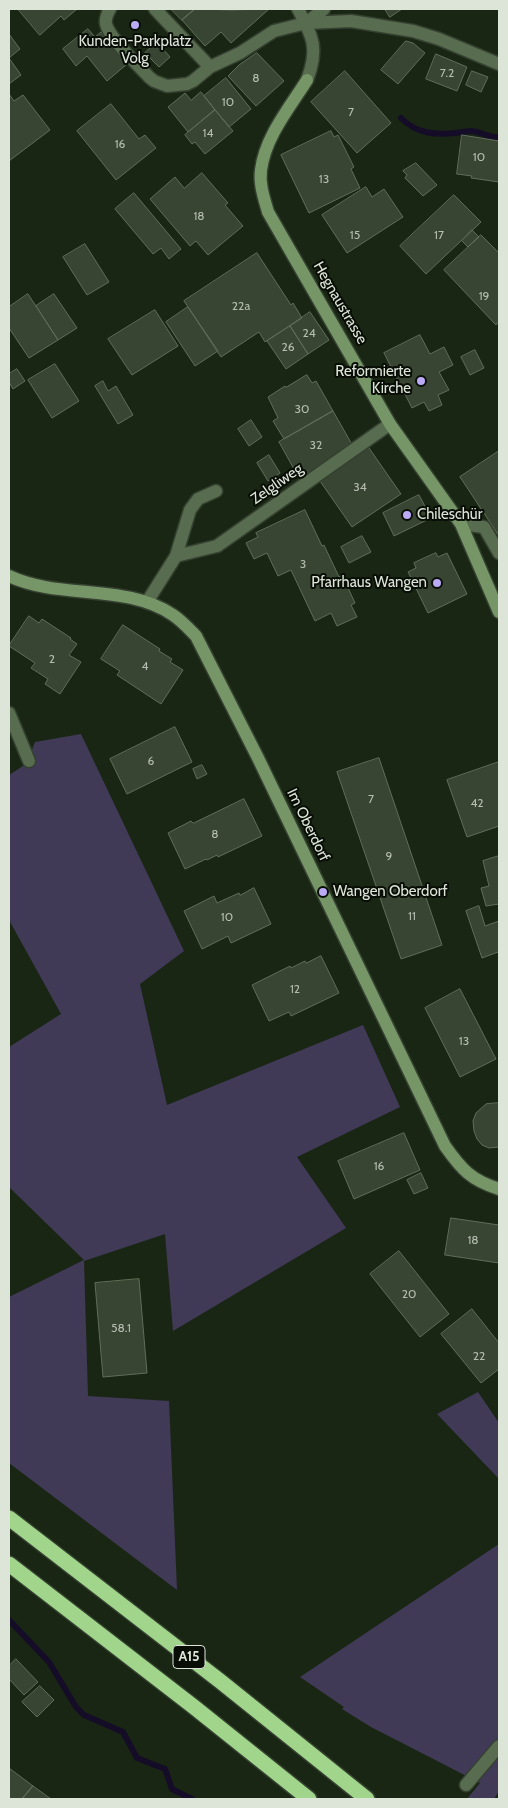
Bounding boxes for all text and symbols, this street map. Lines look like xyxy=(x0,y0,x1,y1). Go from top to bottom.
marker: Kunden-Parkplatz Volg xyxy=(129,19,141,31)
place label: Kunden-Parkplatz Volg xyxy=(78,33,192,68)
house number: 7.2 xyxy=(440,66,454,80)
house number: 8 xyxy=(252,71,260,85)
house number: 10 xyxy=(222,95,234,109)
house number: 7 xyxy=(348,105,354,119)
house number: 14 xyxy=(203,126,213,140)
house number: 16 xyxy=(115,137,125,151)
house number: 10 xyxy=(473,150,485,164)
house number: 13 xyxy=(319,172,329,186)
house number: 18 xyxy=(193,209,205,223)
house number: 15 xyxy=(350,228,360,242)
house number: 17 xyxy=(434,228,444,242)
street label: Hegnaustrasse xyxy=(309,259,371,347)
house number: 19 xyxy=(479,289,489,303)
house number: 22a xyxy=(232,299,250,313)
house number: 24 xyxy=(302,326,316,340)
house number: 26 xyxy=(281,340,295,354)
place label: Reformierte Kirche xyxy=(335,363,411,398)
marker: Reformierte Kirche xyxy=(415,375,427,387)
house number: 30 xyxy=(295,402,309,416)
house number: 32 xyxy=(310,438,322,452)
street label: Zelgliweg xyxy=(248,460,306,508)
house number: 34 xyxy=(353,480,367,494)
place label: Chileschür xyxy=(417,506,482,524)
marker: Chileschür xyxy=(401,509,413,521)
house number: 3 xyxy=(300,557,306,571)
place label: Pfarrhaus Wangen xyxy=(311,574,427,592)
marker: Pfarrhaus Wangen xyxy=(431,577,443,589)
house number: 2 xyxy=(49,652,55,666)
house number: 4 xyxy=(142,659,148,673)
house number: 6 xyxy=(148,754,154,768)
street label: Im Oberdorf xyxy=(283,786,333,864)
house number: 7 xyxy=(368,792,374,806)
house number: 42 xyxy=(470,796,484,810)
house number: 8 xyxy=(211,827,219,841)
house number: 9 xyxy=(386,849,392,863)
place label: Wangen Oberdorf xyxy=(333,883,447,901)
marker: Wangen Oberdorf xyxy=(317,886,329,898)
house number: 11 xyxy=(408,909,416,923)
house number: 10 xyxy=(221,910,233,924)
house number: 12 xyxy=(290,982,300,996)
house number: 13 xyxy=(459,1034,469,1048)
house number: 16 xyxy=(374,1159,384,1173)
house number: 18 xyxy=(467,1233,479,1247)
house number: 20 xyxy=(402,1287,416,1301)
house number: 58.1 xyxy=(111,1321,131,1335)
house number: 22 xyxy=(473,1349,485,1363)
road number: A15 xyxy=(173,1645,205,1668)

